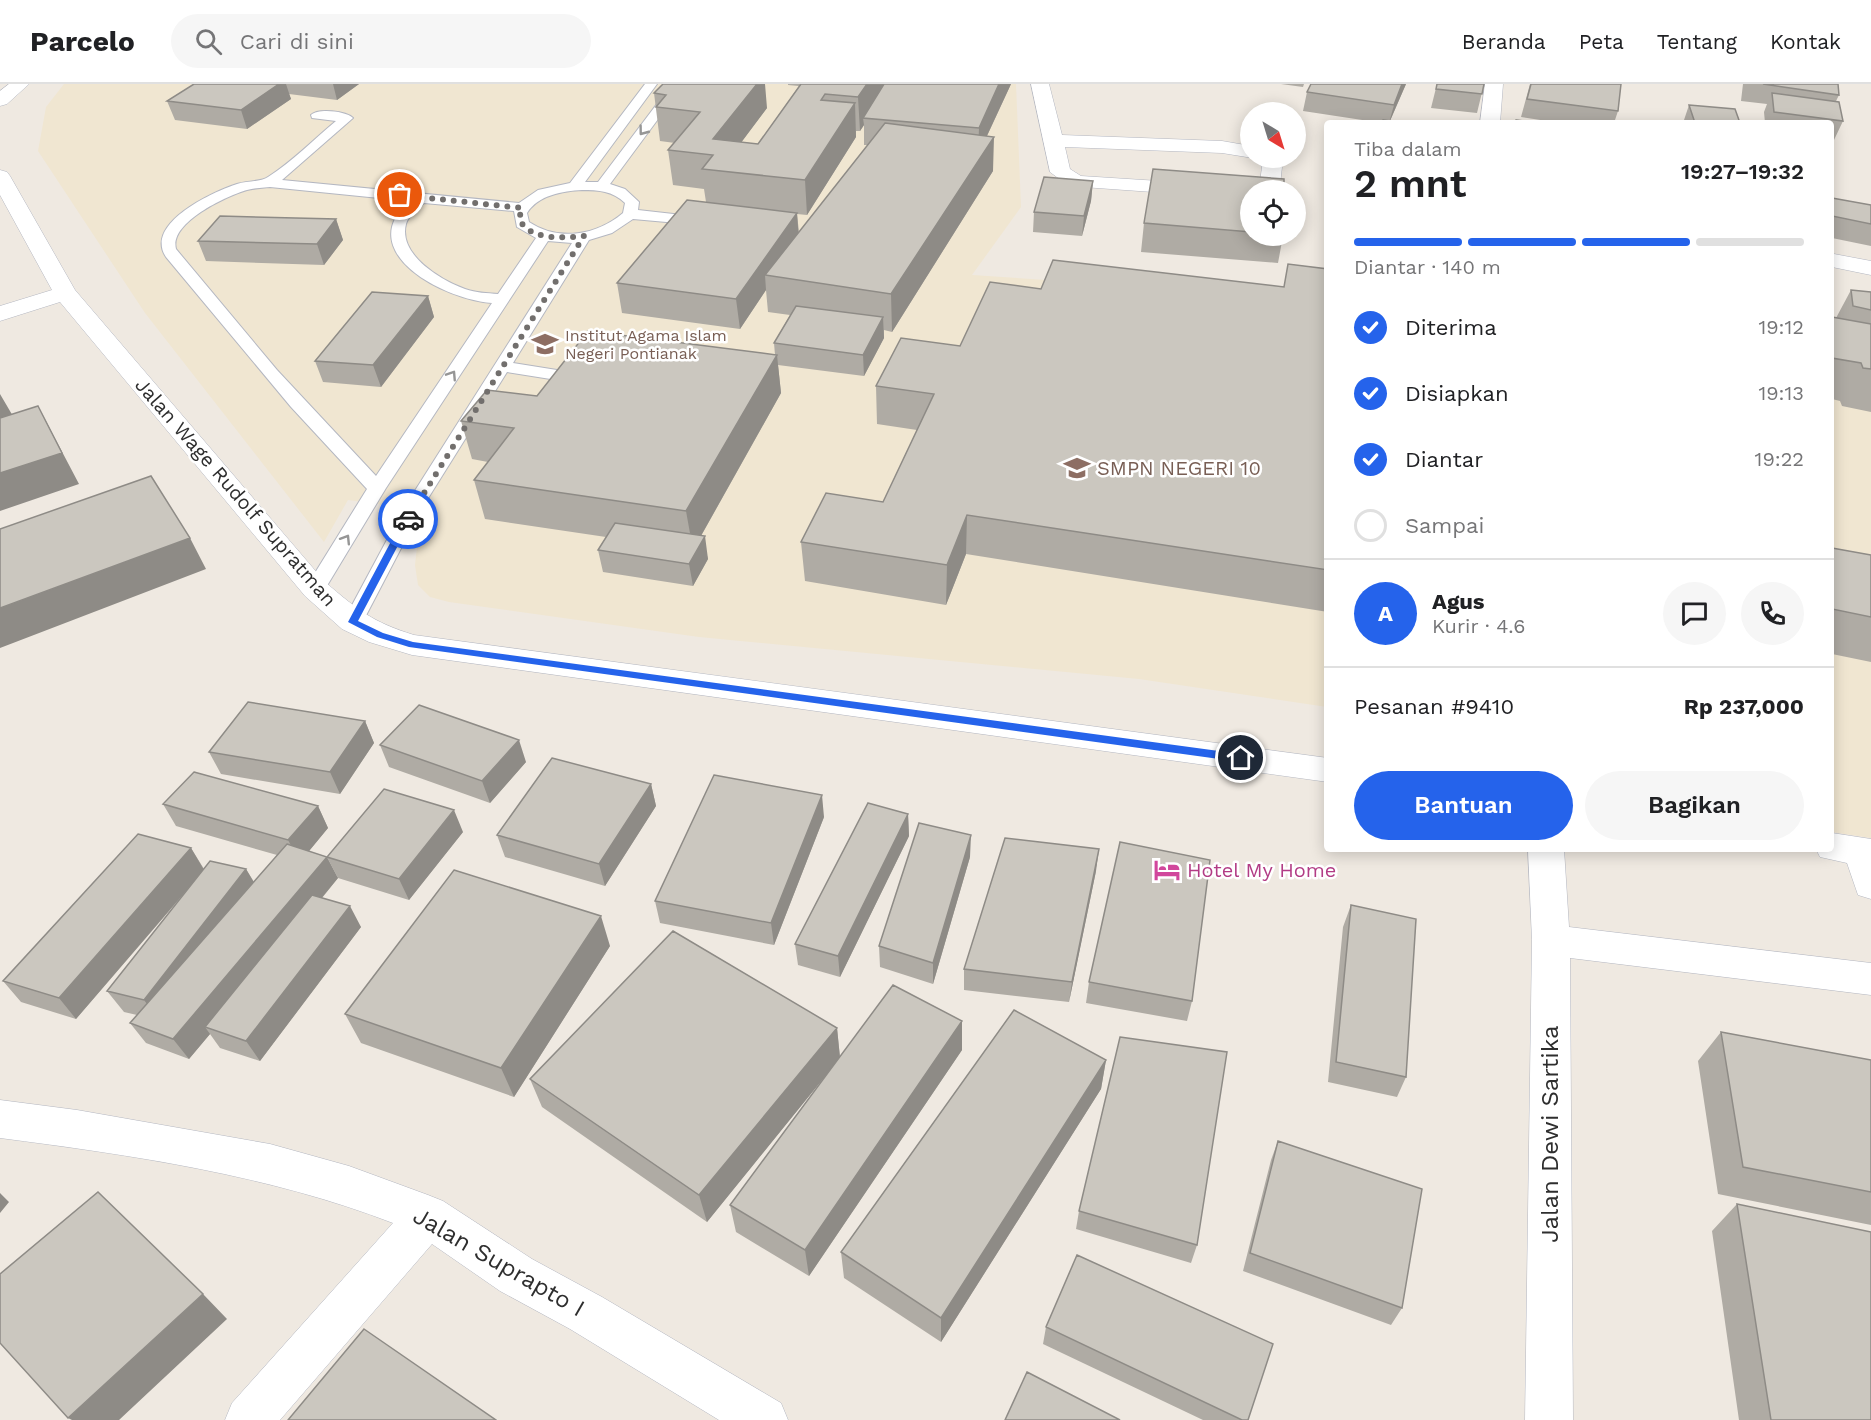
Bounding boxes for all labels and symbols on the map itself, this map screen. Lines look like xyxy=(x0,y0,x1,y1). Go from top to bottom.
north arrow xyxy=(1240,102,1306,168)
one-way arrow xyxy=(640,124,651,135)
pin xyxy=(374,169,425,220)
place label: Institut Agama Islam Negeri Pontianak xyxy=(565,326,727,363)
school or university icon: Institut Agama Islam Negeri Pontianak xyxy=(530,329,560,359)
one-way arrow xyxy=(444,371,456,381)
street label: Jalan Wage Rudolf Supratman xyxy=(130,373,342,611)
school or university icon: SMPN NEGERI 10 xyxy=(1062,453,1092,483)
place label: SMPN NEGERI 10 xyxy=(1097,456,1261,480)
courier xyxy=(378,489,438,549)
one-way arrow xyxy=(338,535,350,545)
pin xyxy=(1215,732,1266,783)
hotel icon: Hotel My Home xyxy=(1152,855,1182,885)
place label: Hotel My Home xyxy=(1187,858,1336,882)
street label: Jalan Dewi Sartika xyxy=(1536,1025,1564,1243)
street label: Jalan Suprapto I xyxy=(408,1202,590,1322)

